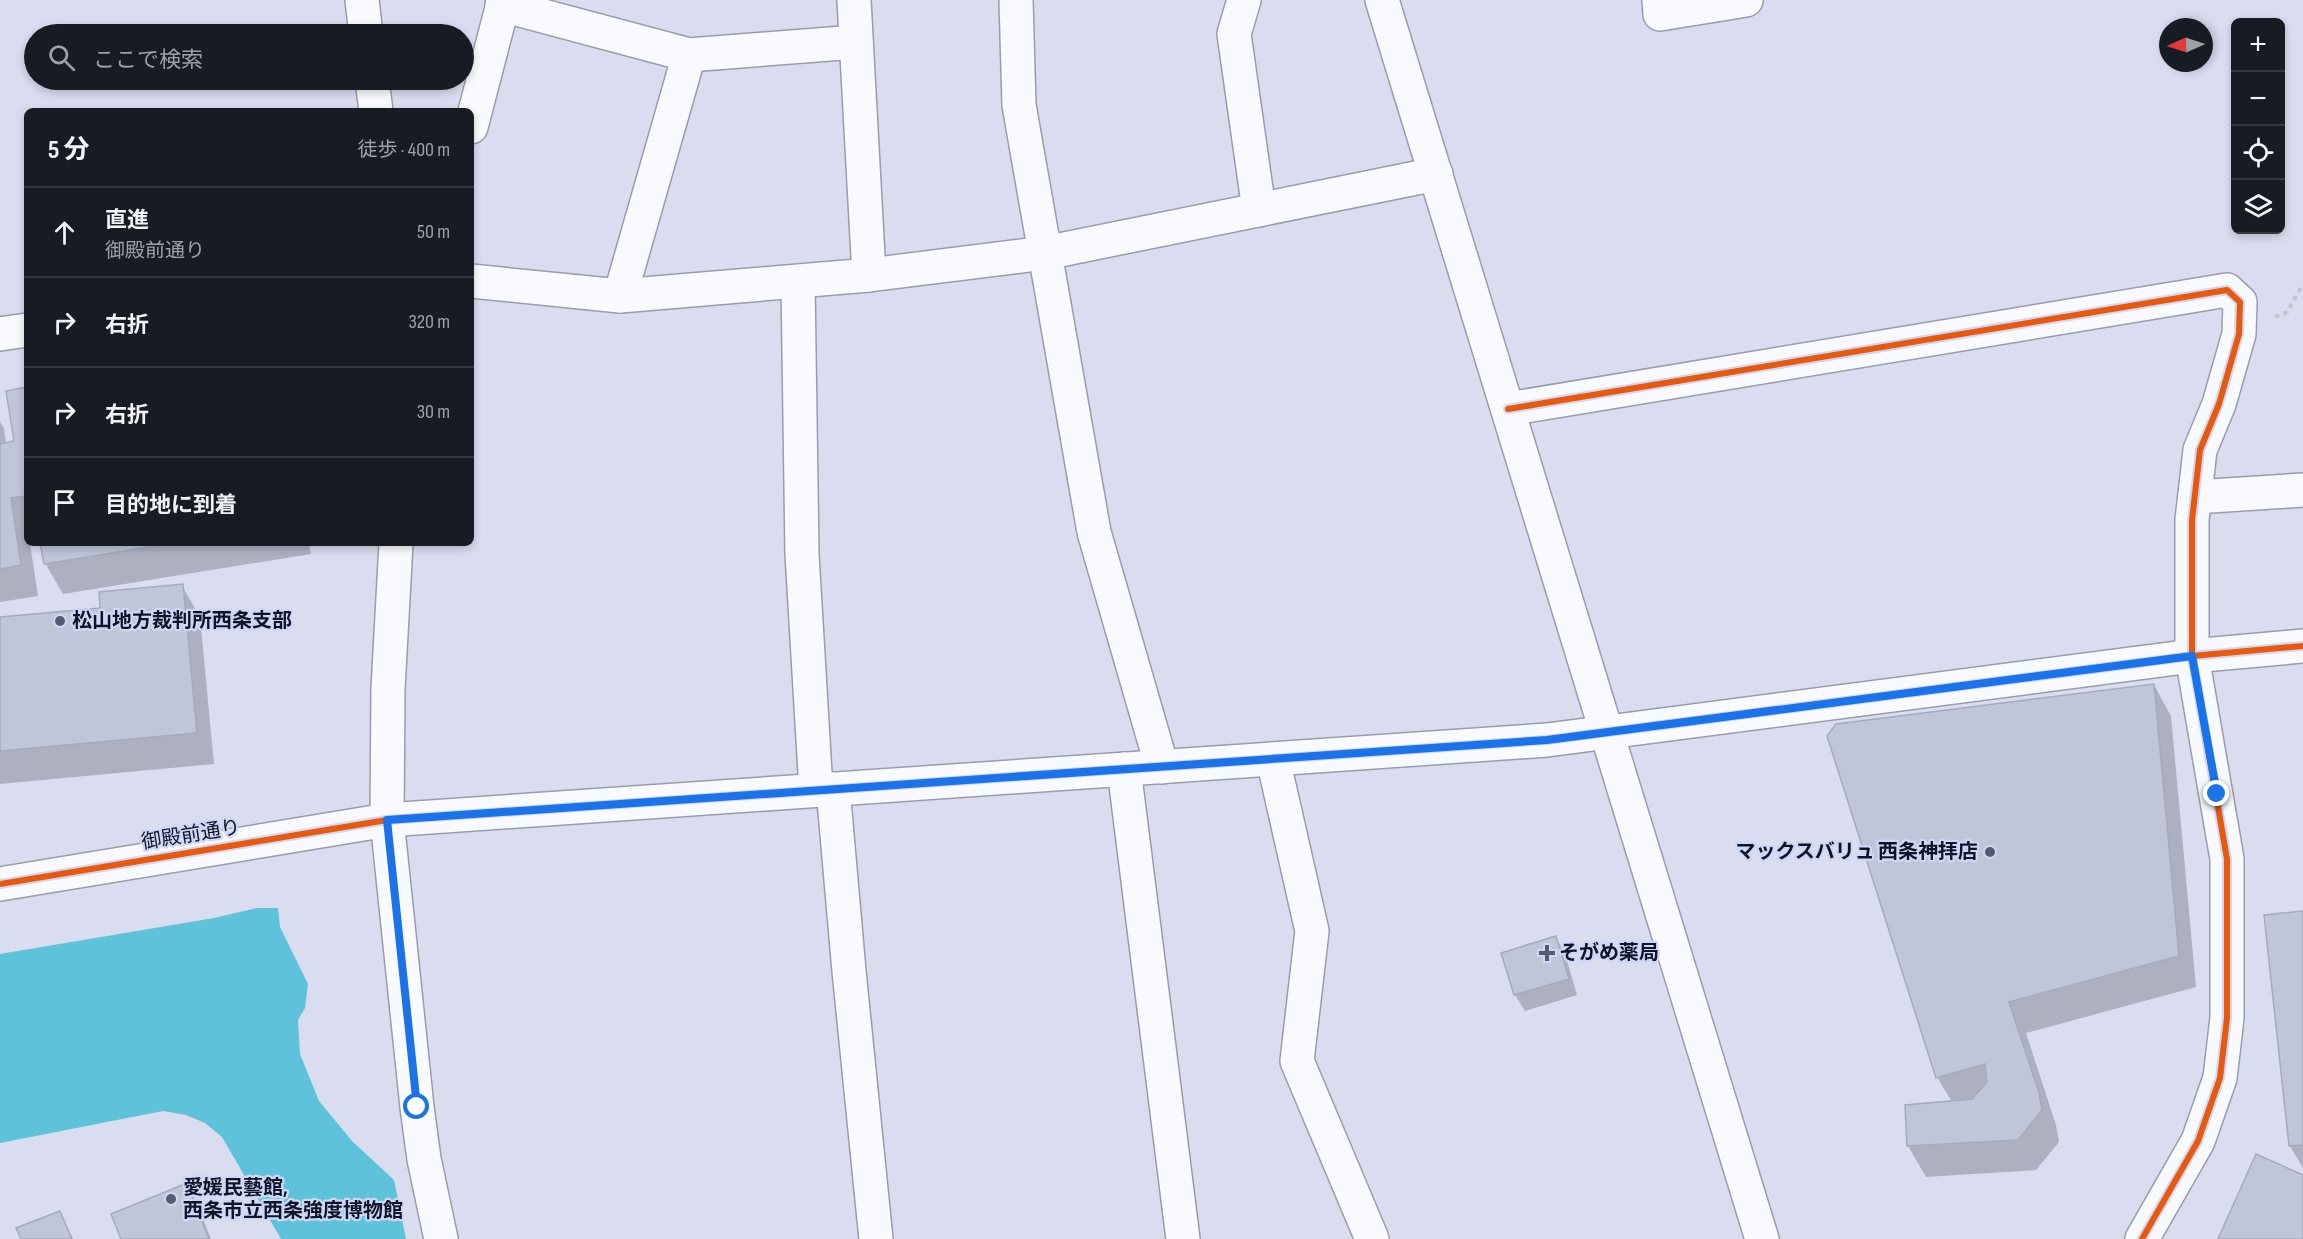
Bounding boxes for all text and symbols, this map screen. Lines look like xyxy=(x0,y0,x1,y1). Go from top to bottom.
north arrow xyxy=(2159,18,2213,72)
map controls xyxy=(2231,18,2285,234)
button: + xyxy=(2231,18,2285,72)
search box xyxy=(24,24,474,90)
icon: search xyxy=(45,41,78,74)
text: ここで検索 xyxy=(93,47,203,74)
button: − xyxy=(2231,72,2285,126)
button: locate xyxy=(2231,126,2285,180)
text: 5 分 xyxy=(48,135,89,166)
text: 徒歩 · 400 m xyxy=(357,138,450,162)
button: layers xyxy=(2231,180,2285,234)
text: 直進 xyxy=(105,207,149,234)
icon: ahead xyxy=(48,216,81,249)
text: 50 m xyxy=(417,220,450,244)
text: 御殿前通り xyxy=(105,239,205,263)
icon: right xyxy=(48,306,81,339)
text: 320 m xyxy=(408,310,450,334)
text: 右折 xyxy=(105,312,149,339)
icon: right xyxy=(48,396,81,429)
text: 30 m xyxy=(417,400,450,424)
text: 右折 xyxy=(105,402,149,429)
icon: arrive xyxy=(48,486,81,519)
text: 目的地に到着 xyxy=(105,492,237,519)
place label: 松山地方裁判所西条支部 xyxy=(72,609,292,633)
marker: 松山地方裁判所西条支部 xyxy=(53,614,67,628)
route end xyxy=(2203,780,2229,806)
street label: 御殿前通り xyxy=(140,815,242,855)
place label: マックスバリュ 西条神拝店 xyxy=(1735,840,1978,864)
marker: マックスバリュ 西条神拝店 xyxy=(1983,845,1997,859)
place label: そがめ薬局 xyxy=(1559,941,1659,965)
marker: そがめ薬局 xyxy=(1540,946,1554,960)
route start xyxy=(403,1093,429,1119)
place label: 愛媛民藝館, 西条市立西条強度博物館 xyxy=(183,1176,403,1223)
marker: 愛媛民藝館, 西条市立西条強度博物館 xyxy=(164,1192,178,1206)

